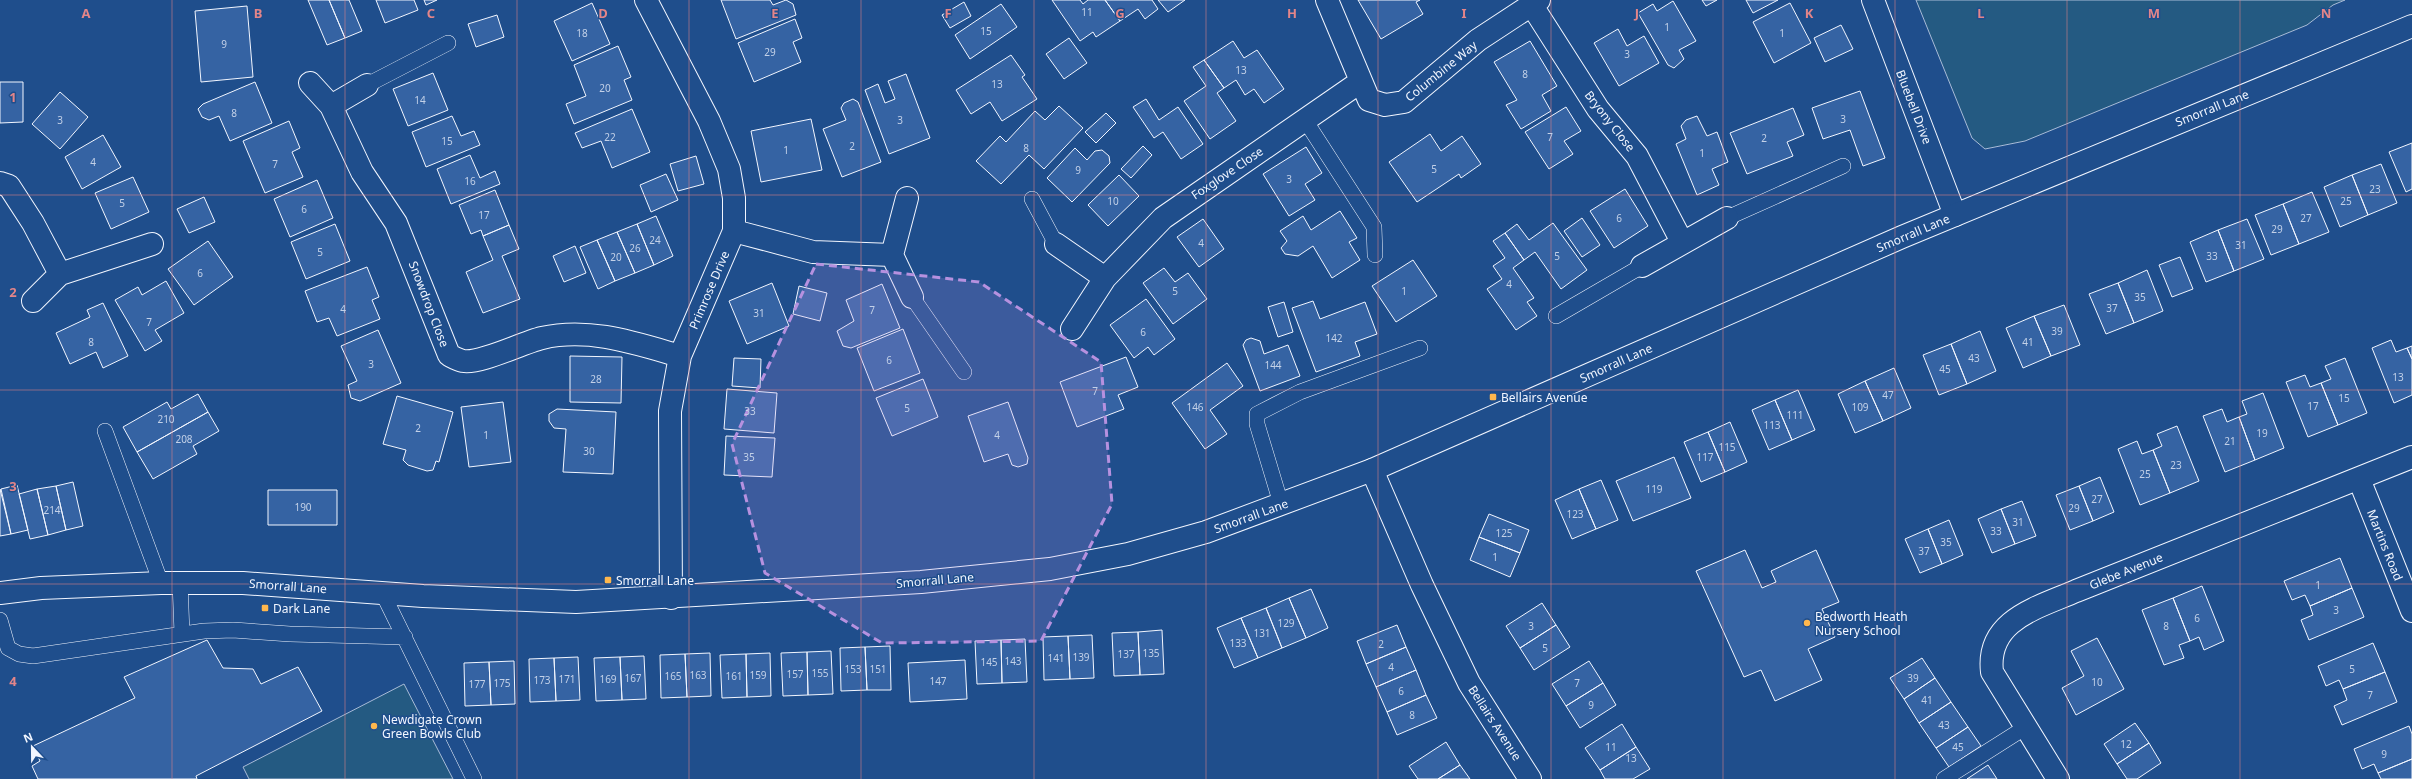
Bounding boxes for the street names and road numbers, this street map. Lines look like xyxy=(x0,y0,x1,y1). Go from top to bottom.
street label: Columbine Way xyxy=(1401,36,1481,105)
street label: Bluebell Drive xyxy=(1892,67,1936,147)
street label: Smorrall Lane xyxy=(2173,85,2252,130)
street label: Bryony Close xyxy=(1581,87,1639,155)
street label: Foxglove Close xyxy=(1188,142,1267,203)
street label: Smorrall Lane xyxy=(1874,210,1952,256)
street label: Primrose Drive xyxy=(685,248,733,332)
street label: Snowdrop Close xyxy=(405,259,453,350)
street label: Smorrall Lane xyxy=(1577,339,1655,387)
street label: Smorrall Lane xyxy=(1211,495,1291,537)
street label: Martins Road xyxy=(2363,507,2407,583)
street label: Glebe Avenue xyxy=(2087,548,2166,593)
street label: Smorrall Lane xyxy=(895,568,975,592)
street label: Smorrall Lane xyxy=(249,575,328,597)
street label: Bellairs Avenue xyxy=(1464,682,1526,764)

